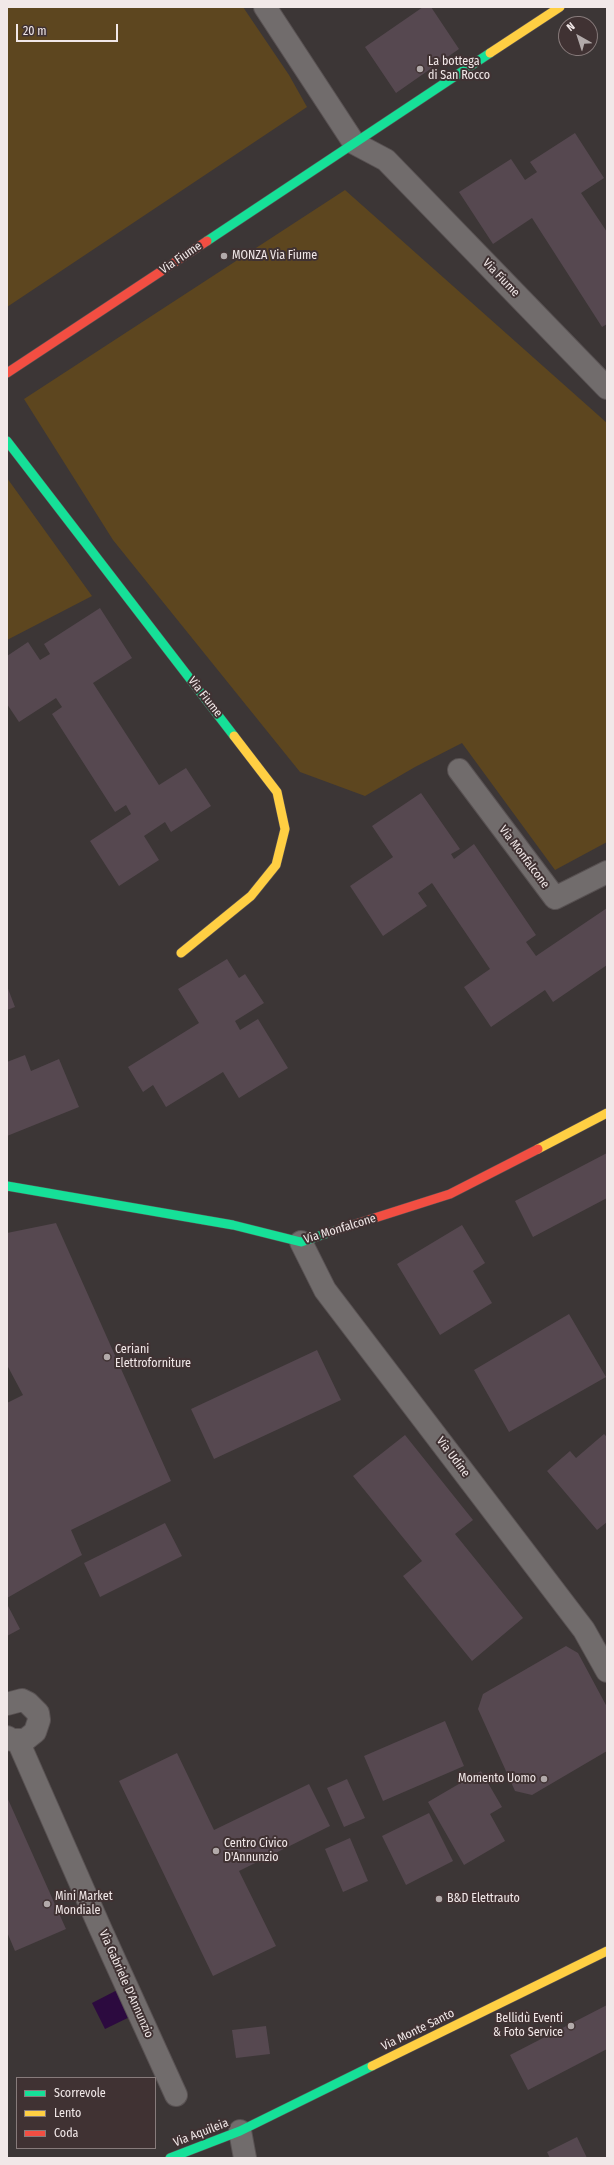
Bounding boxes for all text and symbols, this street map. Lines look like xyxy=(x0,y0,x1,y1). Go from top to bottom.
scale bar xyxy=(18,16,120,42)
north arrow xyxy=(558,16,598,56)
text: N xyxy=(564,20,577,34)
text: 20 m xyxy=(23,24,47,38)
place label: La bottega di San Rocco xyxy=(428,55,490,83)
marker: La bottega di San Rocco xyxy=(415,64,425,74)
street label: Via Fiume xyxy=(157,239,205,277)
place label: MONZA Via Fiume xyxy=(232,249,317,263)
marker: MONZA Via Fiume xyxy=(219,251,229,261)
street label: Via Fiume xyxy=(479,256,523,300)
street label: Via Fiume xyxy=(185,674,225,720)
street label: Via Monfalcone xyxy=(496,823,552,891)
street label: Via Monfalcone xyxy=(302,1211,378,1247)
place label: Ceriani Elettroforniture xyxy=(115,1343,191,1371)
marker: Ceriani Elettroforniture xyxy=(102,1352,112,1362)
street label: Via Udine xyxy=(433,1434,473,1480)
place label: Momento Uomo xyxy=(458,1772,536,1786)
marker: Momento Uomo xyxy=(539,1774,549,1784)
place label: Centro Civico D'Annunzio xyxy=(224,1837,288,1865)
marker: Centro Civico D'Annunzio xyxy=(211,1846,221,1856)
place label: Mini Market Mondiale xyxy=(55,1890,113,1918)
place label: B&D Elettrauto xyxy=(447,1892,520,1906)
marker: B&D Elettrauto xyxy=(434,1894,444,1904)
marker: Mini Market Mondiale xyxy=(42,1899,52,1909)
street label: Via Gabriele D'Annunzio xyxy=(96,1928,156,2040)
street label: Via Monte Santo xyxy=(379,2006,457,2054)
place label: Bellidù Eventi & Foto Service xyxy=(493,2012,563,2040)
marker: Bellidù Eventi & Foto Service xyxy=(566,2021,576,2031)
legend xyxy=(16,2077,156,2149)
text: Scorrevole xyxy=(54,2086,106,2100)
text: Lento xyxy=(54,2106,81,2120)
street label: Via Aquileia xyxy=(171,2116,231,2150)
text: Coda xyxy=(54,2126,78,2140)

